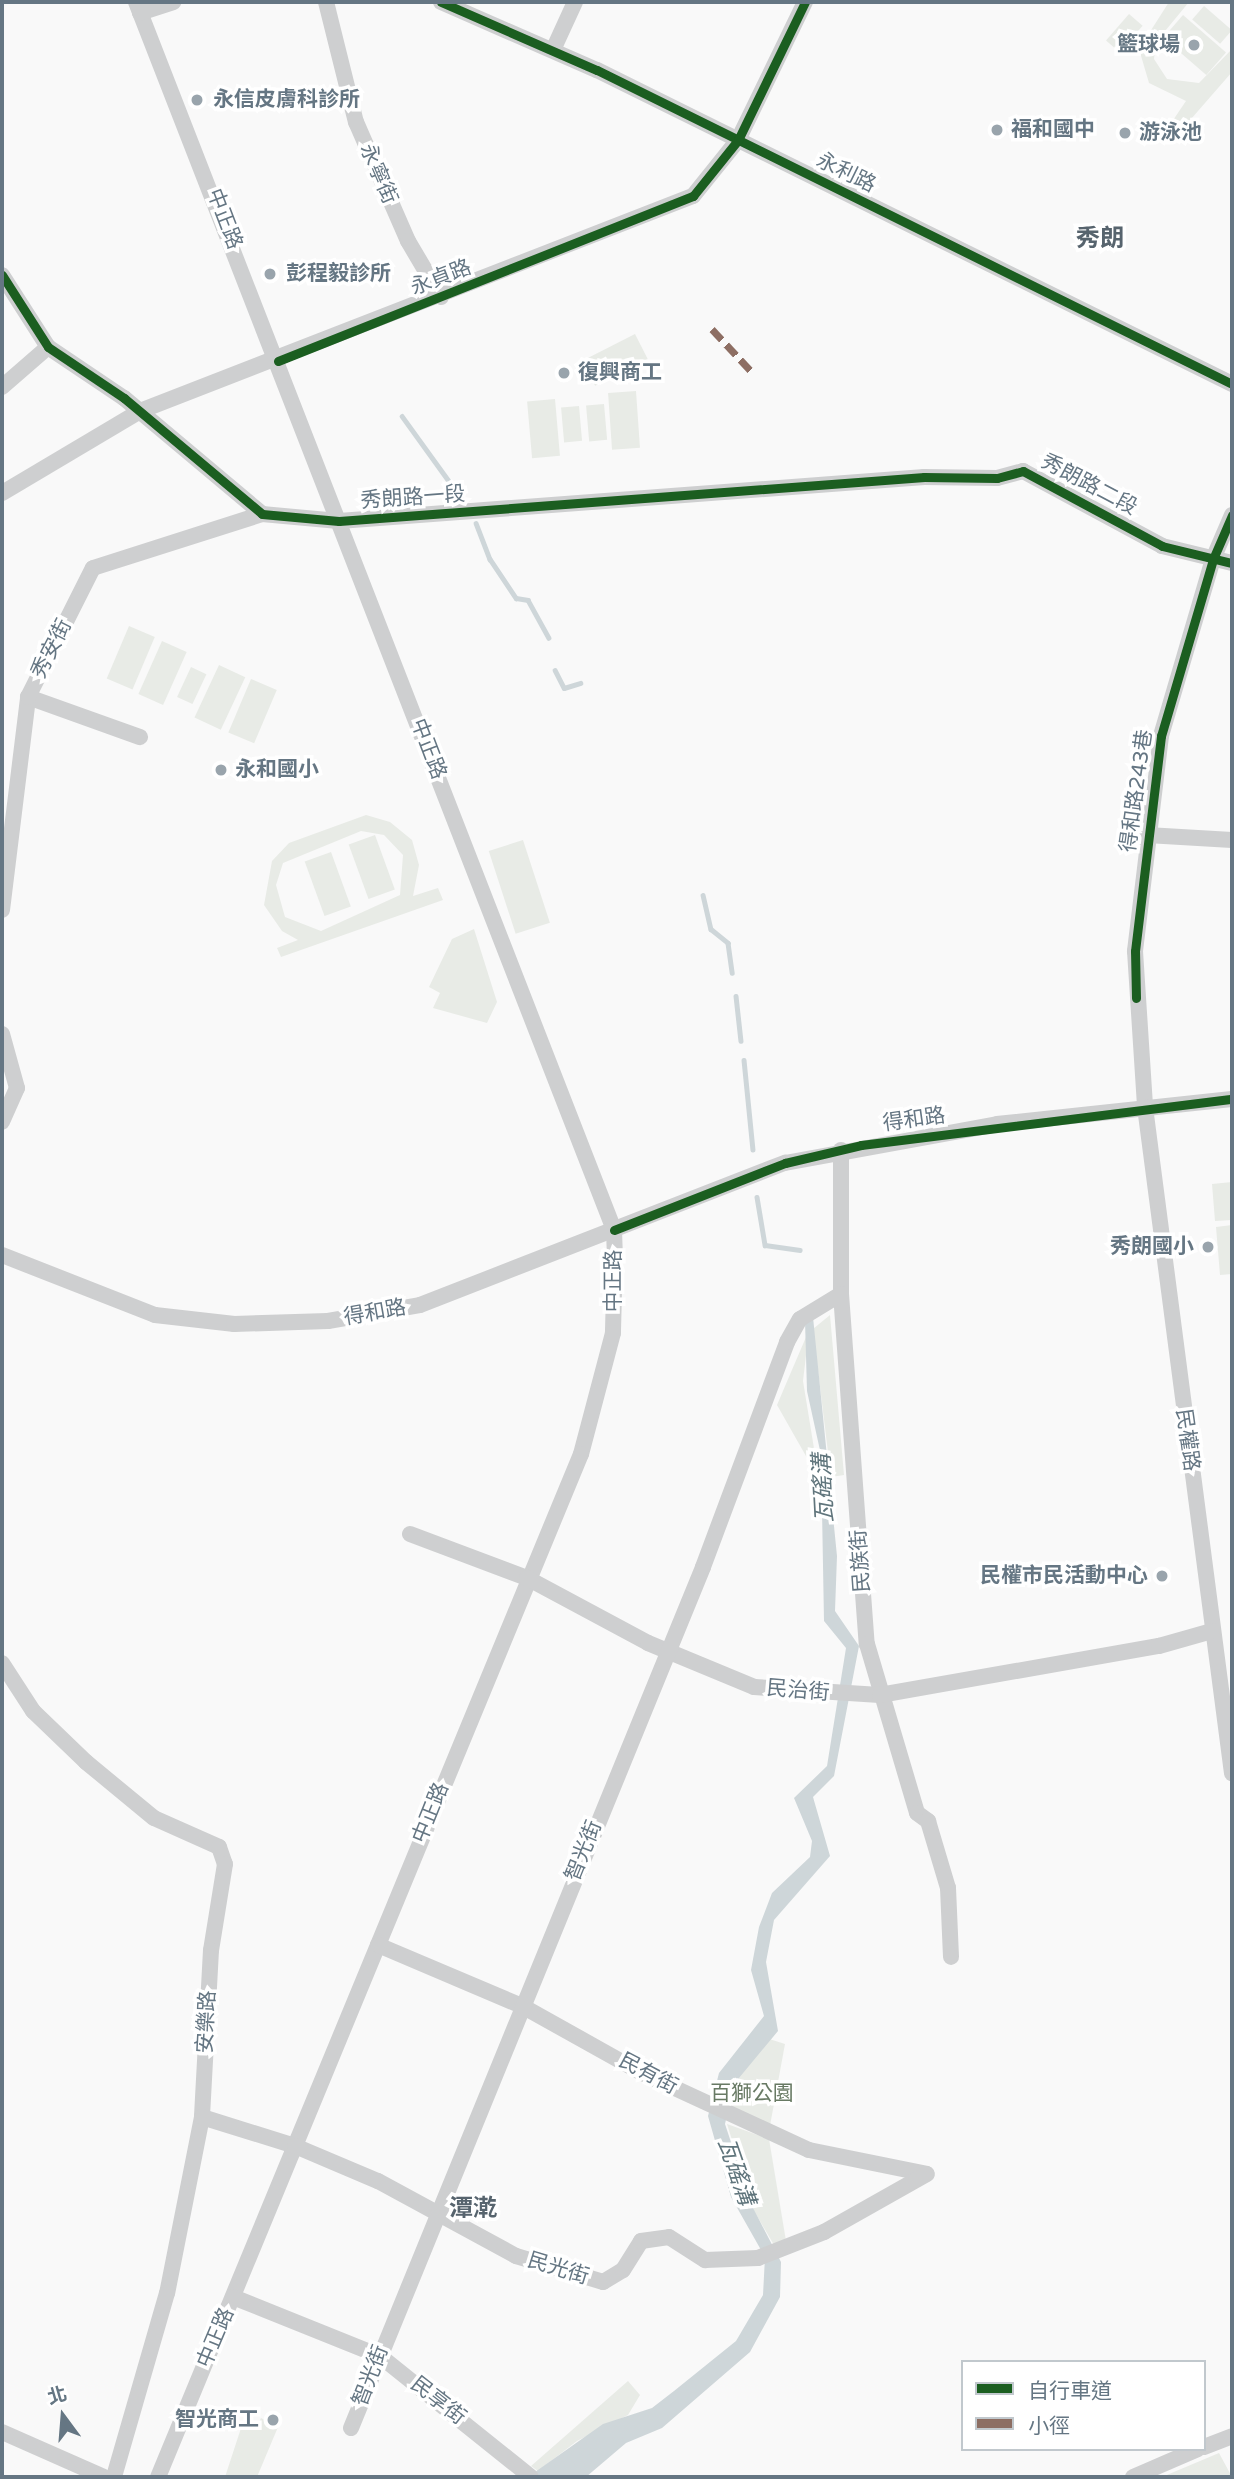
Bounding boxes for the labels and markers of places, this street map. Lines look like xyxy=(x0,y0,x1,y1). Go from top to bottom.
place label: 籃球場 xyxy=(1117,32,1180,58)
marker: 籃球場 xyxy=(1186,37,1202,53)
place label: 永信皮膚科診所 xyxy=(213,87,360,113)
marker: 永信皮膚科診所 xyxy=(187,90,207,110)
place label: 福和國中 xyxy=(1011,117,1095,143)
place label: 游泳池 xyxy=(1139,120,1202,146)
marker: 福和國中 xyxy=(989,122,1005,138)
marker: 游泳池 xyxy=(1117,125,1133,141)
place label: 彭程毅診所 xyxy=(286,261,391,287)
marker: 彭程毅診所 xyxy=(260,264,280,284)
place label: 復興商工 xyxy=(578,360,662,386)
marker: 復興商工 xyxy=(556,365,572,381)
place label: 永和國小 xyxy=(235,757,319,783)
marker: 永和國小 xyxy=(213,762,229,778)
place label: 秀朗國小 xyxy=(1110,1234,1194,1260)
marker: 秀朗國小 xyxy=(1200,1239,1216,1255)
place label: 民權市民活動中心 xyxy=(980,1563,1148,1589)
marker: 民權市民活動中心 xyxy=(1154,1568,1170,1584)
place label: 智光商工 xyxy=(175,2407,259,2433)
marker: 智光商工 xyxy=(265,2412,281,2428)

